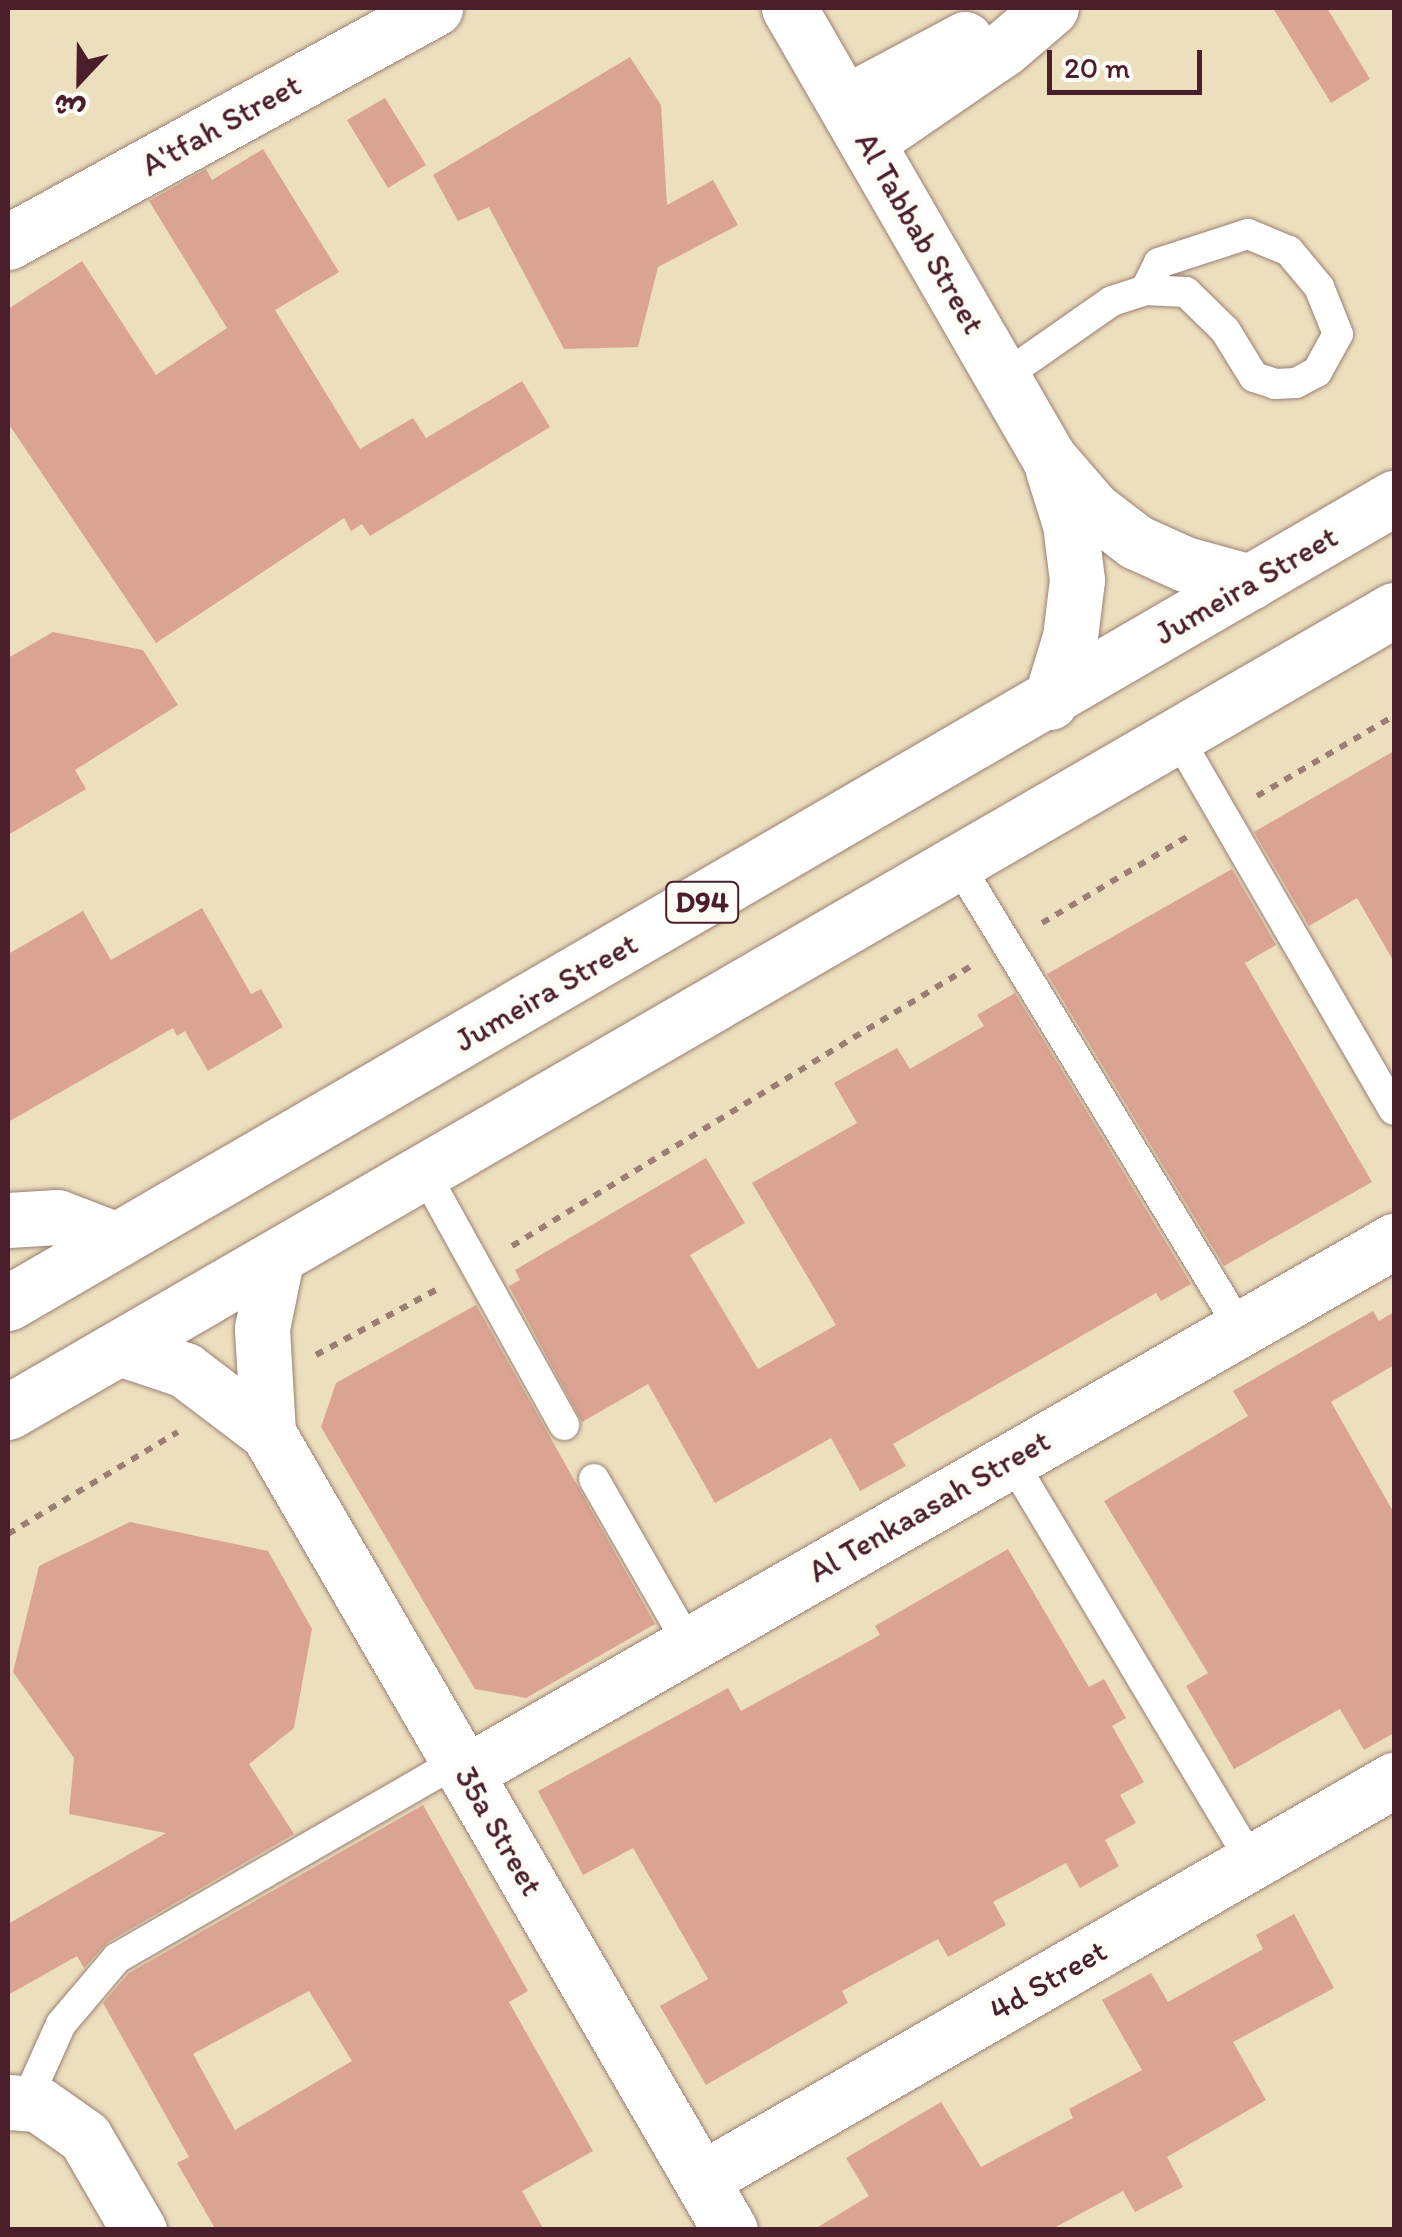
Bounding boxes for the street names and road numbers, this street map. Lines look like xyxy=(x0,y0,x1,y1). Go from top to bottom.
street label: A'tfah Street xyxy=(135,66,307,184)
street label: Al Tabbab Street xyxy=(847,126,993,340)
street label: Jumeira Street xyxy=(1148,517,1344,653)
road number: D94 xyxy=(664,877,740,927)
street label: Jumeira Street xyxy=(448,924,644,1060)
street label: Al Tenkaasah Street xyxy=(801,1421,1057,1591)
street label: 35a Street xyxy=(447,1760,551,1902)
street label: 4d Street xyxy=(983,1931,1113,2029)

